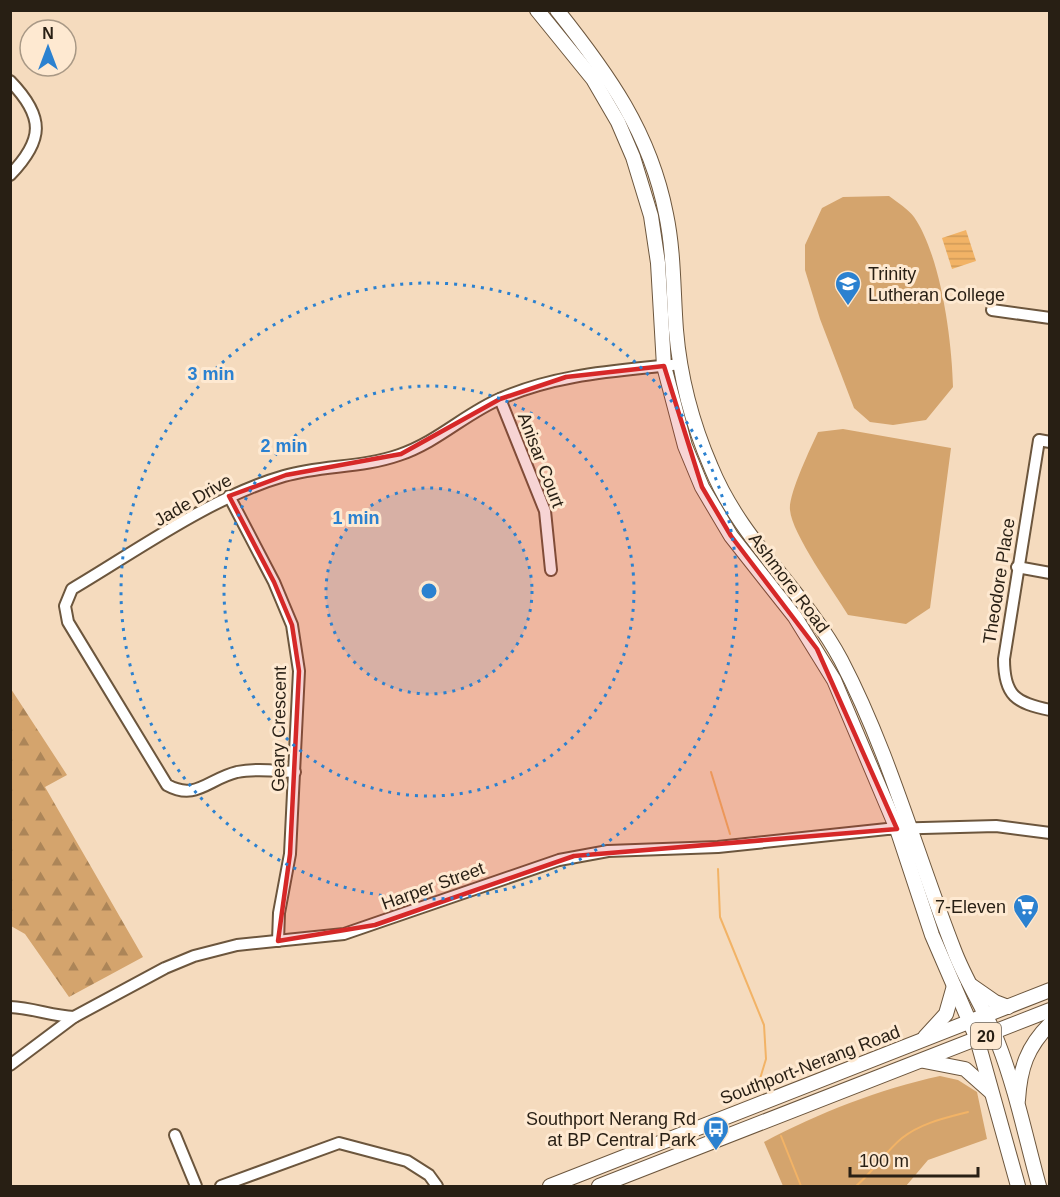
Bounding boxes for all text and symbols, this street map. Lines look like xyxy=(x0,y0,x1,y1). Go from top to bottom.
north arrow xyxy=(18,18,78,78)
text: N xyxy=(42,25,54,42)
place label: Trinity Lutheran College xyxy=(868,264,1005,305)
school or university icon: Trinity Lutheran College xyxy=(833,269,863,307)
text: 3 min xyxy=(187,364,235,384)
street label: Anisar Court xyxy=(514,410,568,510)
text: 2 min xyxy=(260,436,308,456)
street label: Jade Drive xyxy=(151,470,235,530)
text: 1 min xyxy=(332,508,380,528)
street label: Theodore Place xyxy=(979,517,1019,645)
street label: Ashmore Road xyxy=(745,529,833,637)
centre of rings xyxy=(419,581,439,601)
street label: Geary Crescent xyxy=(268,666,290,792)
street label: Harper Street xyxy=(379,858,487,914)
supermarket icon: 7-Eleven xyxy=(1011,892,1041,930)
place label: 7-Eleven xyxy=(935,897,1006,917)
street label: Southport-Nerang Road xyxy=(717,1021,903,1109)
road number: 20 xyxy=(971,1023,1001,1049)
place label: Southport Nerang Rd at BP Central Park xyxy=(526,1109,697,1150)
bus stop icon: Southport Nerang Rd at BP Central Park xyxy=(701,1114,731,1152)
scale bar xyxy=(850,1140,978,1178)
text: 100 m xyxy=(859,1151,909,1171)

